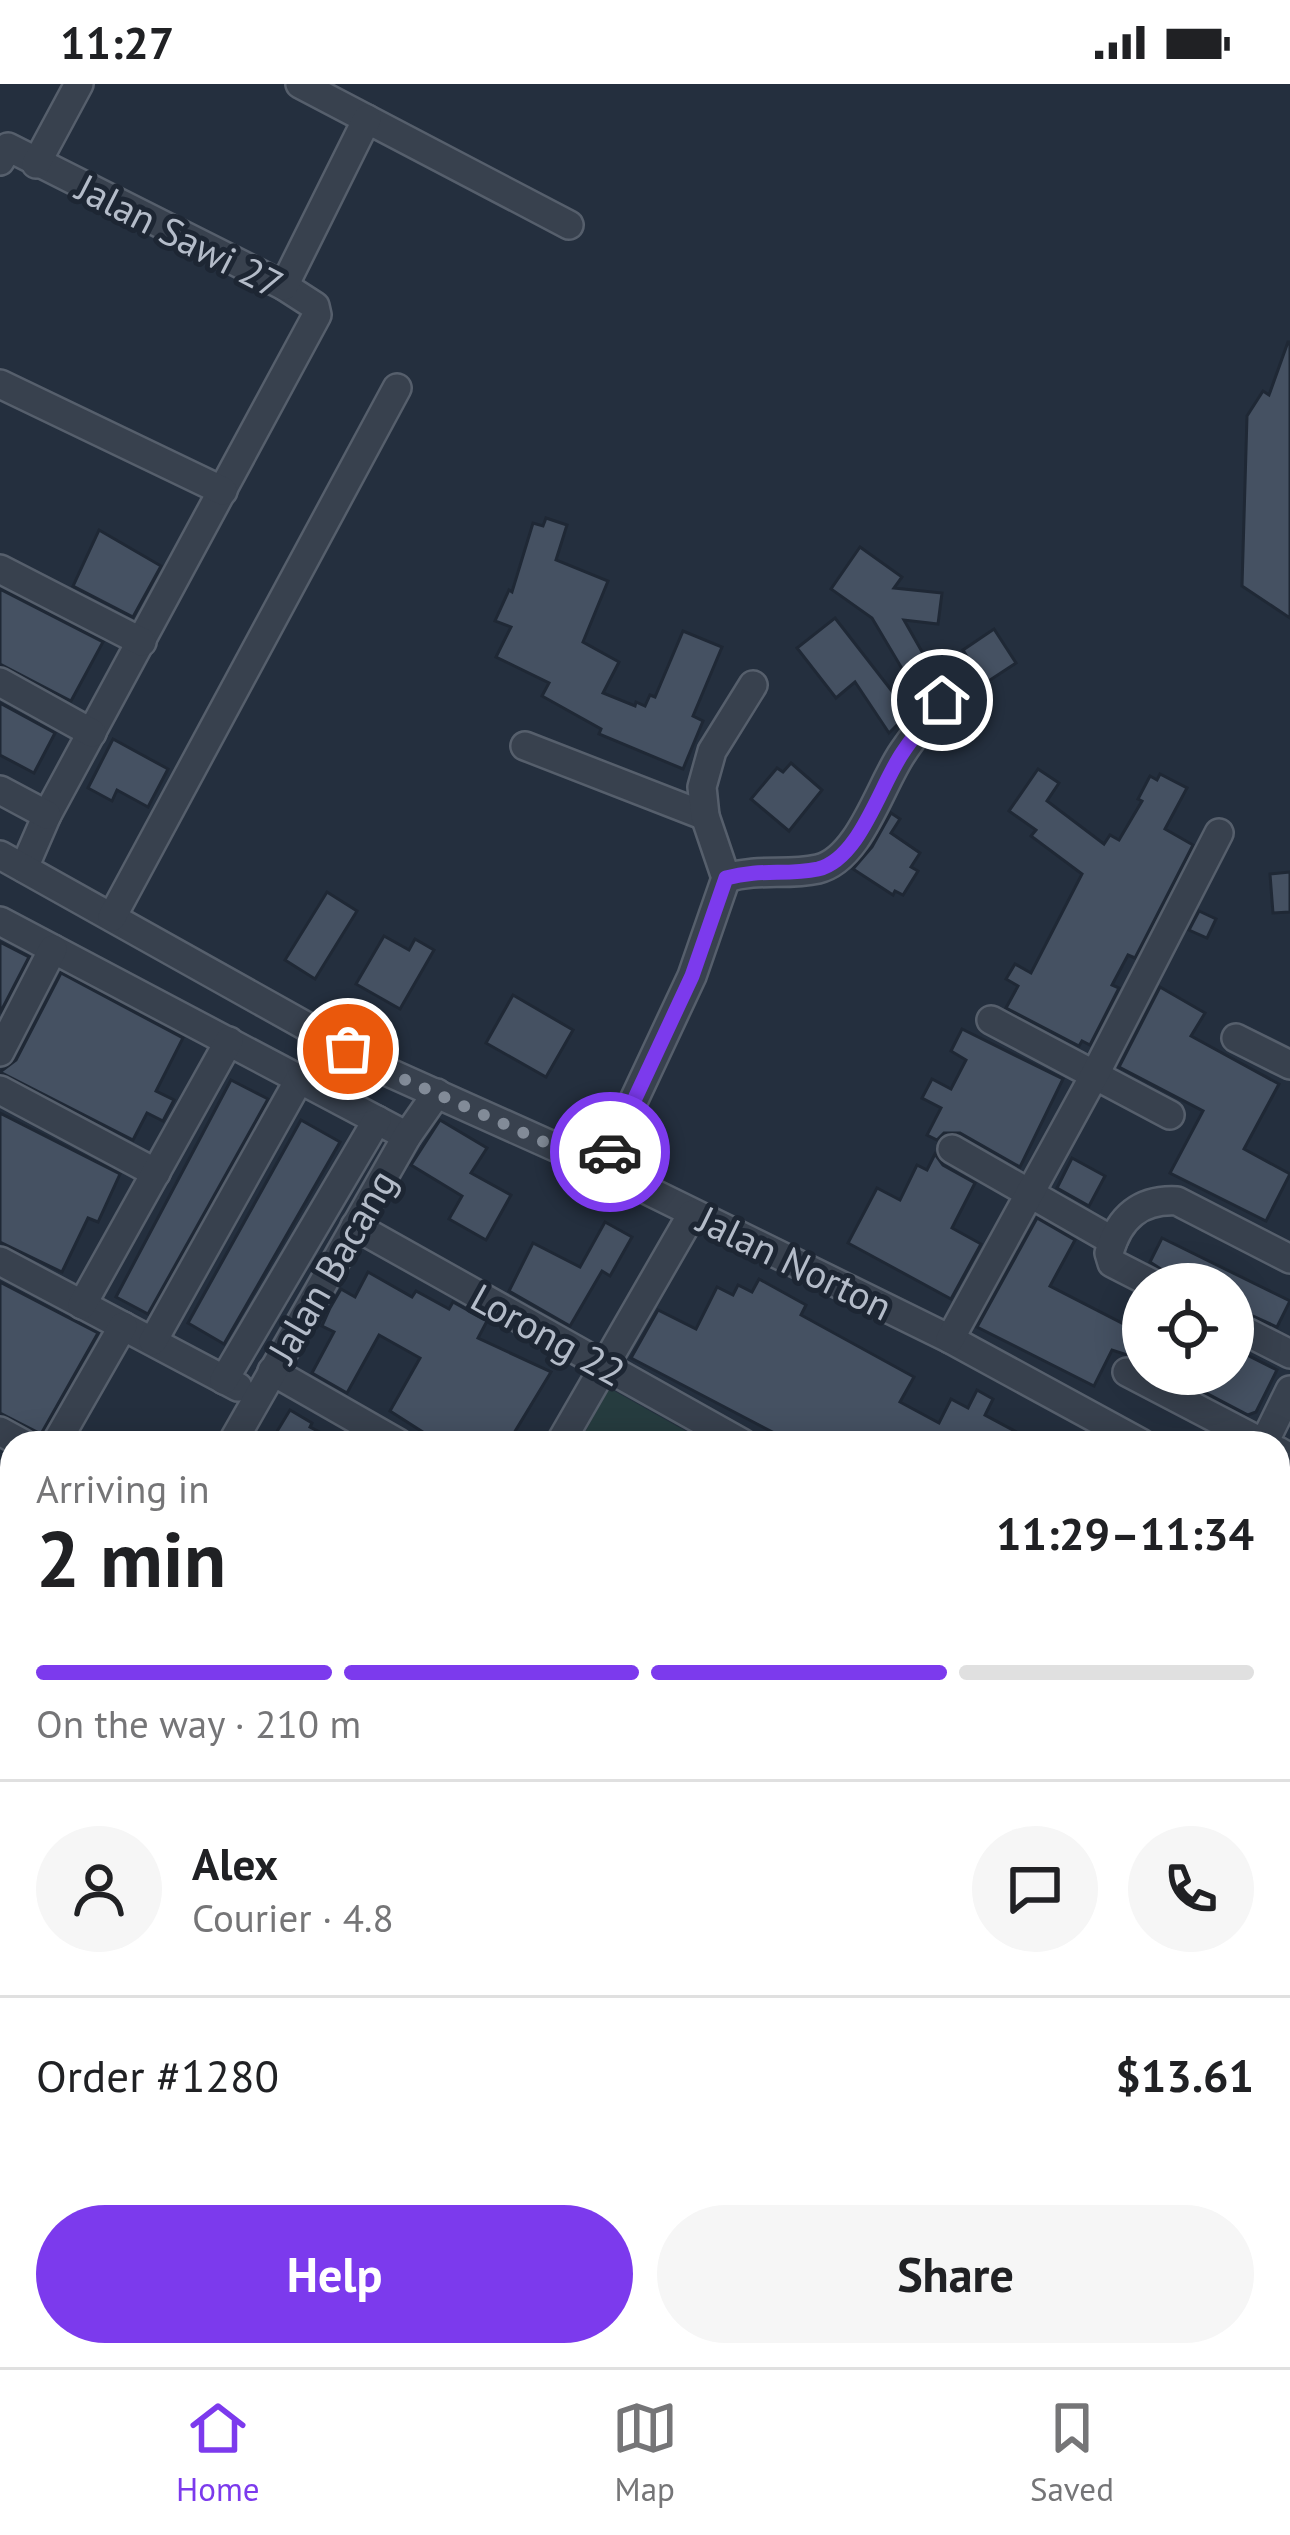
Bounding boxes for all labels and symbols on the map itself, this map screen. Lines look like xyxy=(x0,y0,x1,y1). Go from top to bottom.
street label: Jalan Sawi 27 xyxy=(67,161,292,309)
pin xyxy=(891,649,993,751)
pin xyxy=(297,998,399,1100)
courier xyxy=(550,1092,670,1212)
street label: Jalan Bacang xyxy=(255,1160,407,1373)
street label: Jalan Norton xyxy=(688,1193,901,1331)
street label: Lorong 22 xyxy=(462,1272,634,1398)

